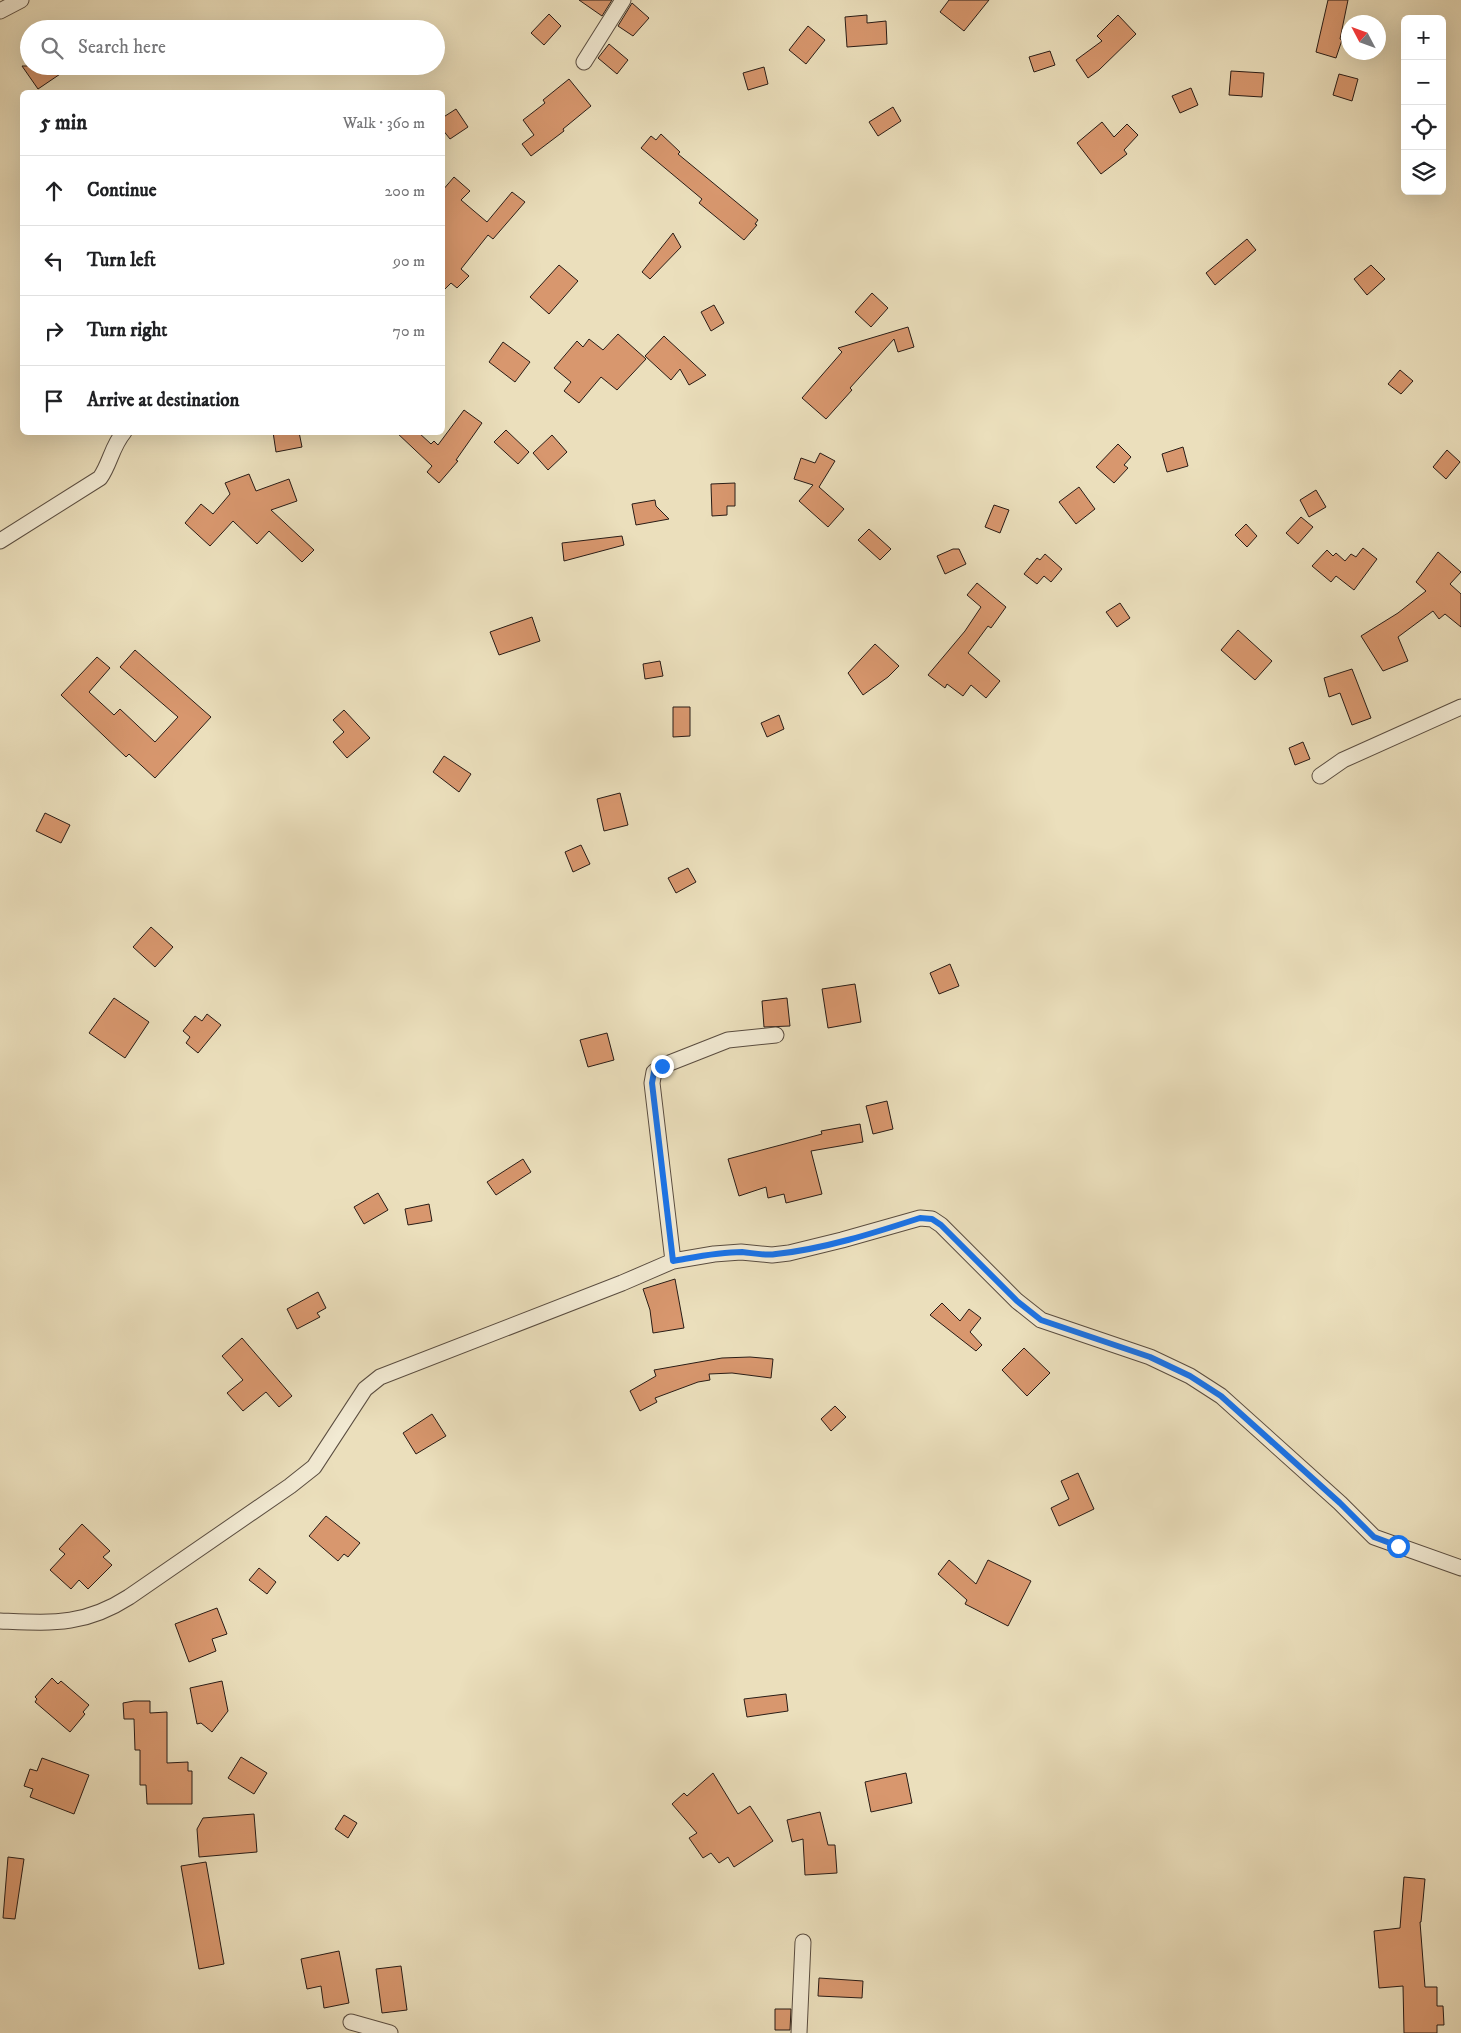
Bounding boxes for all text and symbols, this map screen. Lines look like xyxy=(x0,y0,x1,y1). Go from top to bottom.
north arrow xyxy=(1341,15,1386,60)
map controls xyxy=(1401,15,1446,195)
button: + xyxy=(1401,15,1446,60)
search box xyxy=(20,20,445,75)
icon: search xyxy=(38,34,66,62)
text: Search here xyxy=(78,36,166,59)
button: − xyxy=(1401,60,1446,105)
button: locate xyxy=(1401,105,1446,150)
text: 5 min xyxy=(40,110,87,136)
text: Walk · 360 m xyxy=(343,113,425,133)
button: layers xyxy=(1401,150,1446,195)
icon: ahead xyxy=(40,177,68,205)
text: Continue xyxy=(87,179,157,202)
text: 200 m xyxy=(384,181,425,201)
icon: left xyxy=(40,247,68,275)
text: Turn left xyxy=(87,249,156,272)
text: 90 m xyxy=(393,251,425,271)
icon: right xyxy=(40,317,68,345)
text: Turn right xyxy=(87,319,167,342)
text: 70 m xyxy=(393,321,425,341)
icon: arrive xyxy=(40,387,68,415)
text: Arrive at destination xyxy=(87,389,239,412)
route end xyxy=(651,1055,674,1078)
route start xyxy=(1387,1535,1410,1558)

